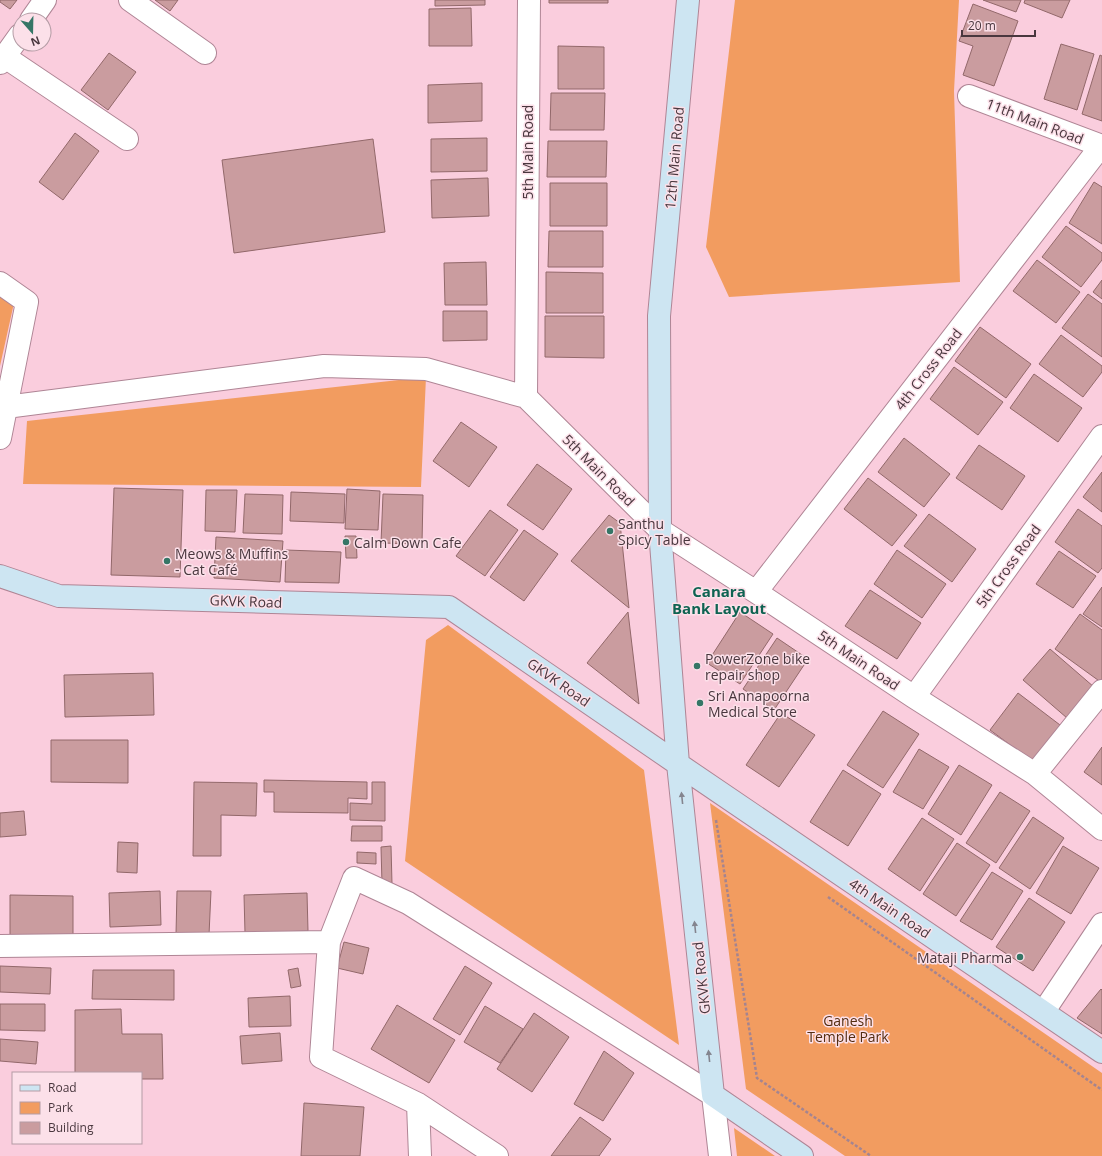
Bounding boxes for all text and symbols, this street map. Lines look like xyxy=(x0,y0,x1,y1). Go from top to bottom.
north arrow xyxy=(12,12,52,52)
scale bar xyxy=(962,12,1035,38)
text: 20 m xyxy=(968,17,996,34)
text: N xyxy=(29,33,42,50)
street label: 11th Main Road xyxy=(984,94,1086,148)
street label: 5th Main Road xyxy=(518,105,537,199)
street label: 12th Main Road xyxy=(660,106,688,210)
street label: 4th Cross Road xyxy=(890,324,966,414)
street label: 5th Main Road xyxy=(559,430,639,510)
place label: Santhu Spicy Table xyxy=(618,514,691,549)
street label: 5th Cross Road xyxy=(971,521,1045,611)
marker: Santhu Spicy Table xyxy=(605,526,615,536)
place label: Calm Down Cafe xyxy=(354,533,462,552)
marker: Calm Down Cafe xyxy=(341,537,351,547)
place label: Meows & Muffins - Cat Café xyxy=(175,544,289,579)
marker: Meows & Muffins - Cat Café xyxy=(162,556,172,566)
district label: Canara Bank Layout xyxy=(672,581,766,618)
street label: GKVK Road xyxy=(209,590,283,612)
street label: 5th Main Road xyxy=(814,626,904,694)
place label: PowerZone bike repair shop xyxy=(705,649,810,684)
street label: GKVK Road xyxy=(524,653,594,711)
marker: PowerZone bike repair shop xyxy=(692,661,702,671)
place label: Sri Annapoorna Medical Store xyxy=(708,686,810,721)
marker: Sri Annapoorna Medical Store xyxy=(695,698,705,708)
one-way arrow xyxy=(679,791,685,804)
street label: 4th Main Road xyxy=(845,874,935,942)
one-way arrow xyxy=(692,921,699,933)
street label: GKVK Road xyxy=(688,941,714,1015)
place label: Mataji Pharma xyxy=(917,948,1012,967)
marker: Mataji Pharma xyxy=(1015,952,1025,962)
park label: Ganesh Temple Park xyxy=(807,1011,889,1046)
one-way arrow xyxy=(706,1050,712,1062)
legend xyxy=(12,1072,142,1144)
text: Road xyxy=(48,1079,77,1096)
text: Park xyxy=(48,1099,74,1116)
text: Building xyxy=(48,1119,94,1136)

